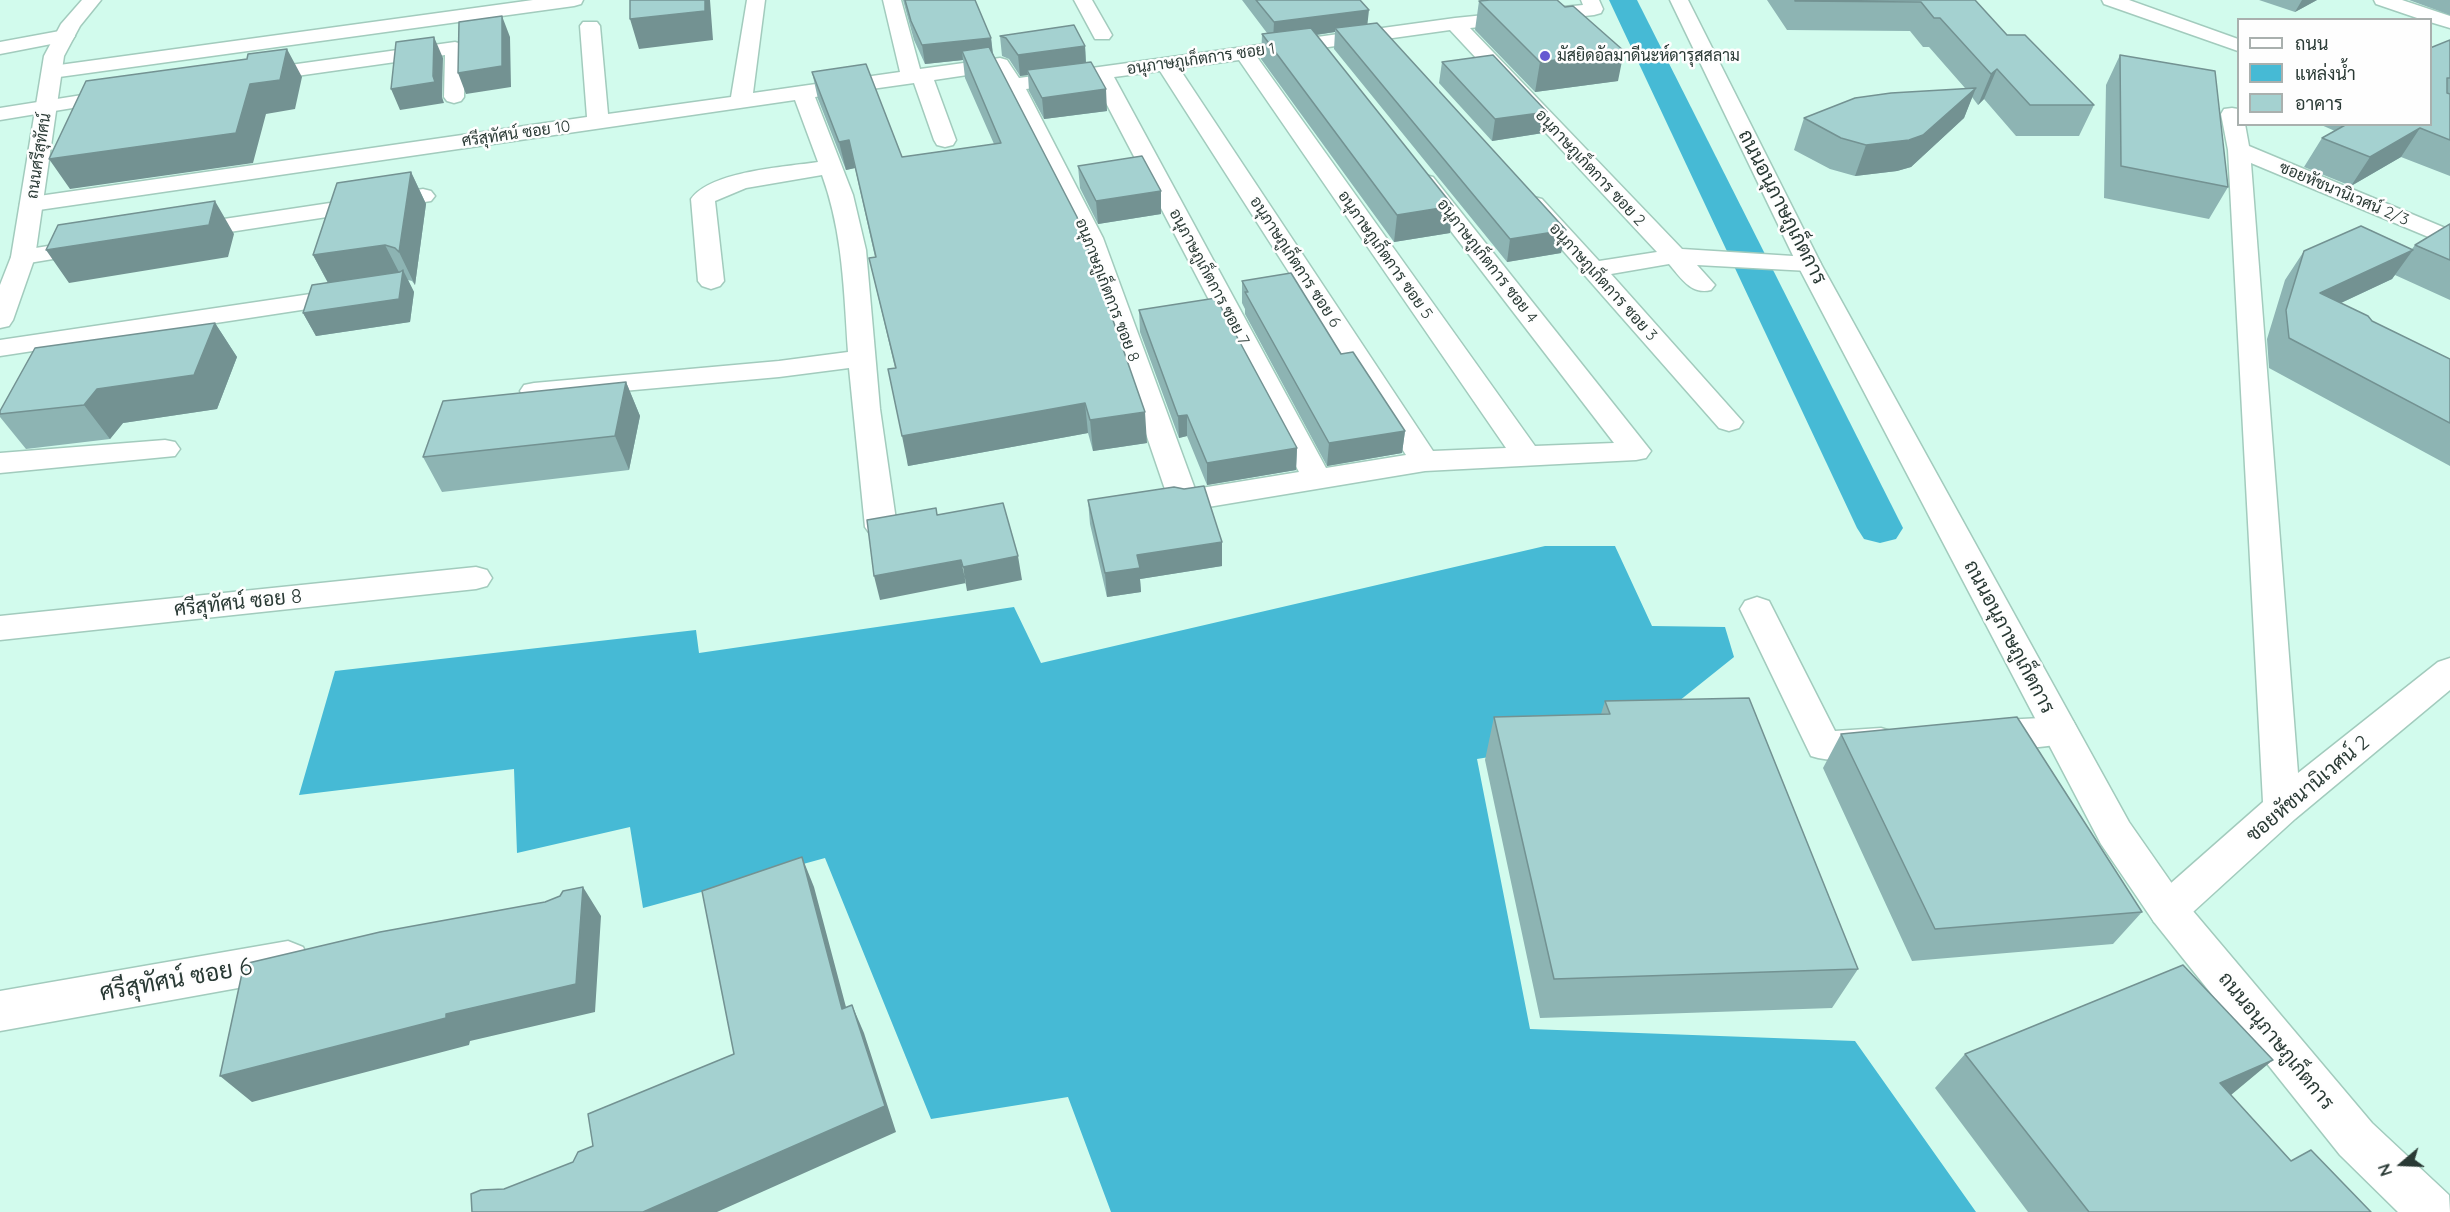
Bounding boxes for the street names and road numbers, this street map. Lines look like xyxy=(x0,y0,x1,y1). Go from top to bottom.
street label: อนุภาษภูเก็ตการ ซอย 1 xyxy=(1126,39,1276,79)
street label: อนุภาษภูเก็ตการ ซอย 2 xyxy=(1531,106,1649,230)
street label: ถนนศรีสุทัศน์ xyxy=(23,112,55,200)
street label: ศรีสุทัศน์ ซอย 10 xyxy=(460,117,572,151)
street label: ถนนอนุภาษภูเก็ตการ xyxy=(1733,126,1831,288)
street label: ซอยหัชนานิเวศน์ 2/3 xyxy=(2276,158,2412,230)
street label: อนุภาษภูเก็ตการ ซอย 5 xyxy=(1333,187,1437,323)
street label: อนุภาษภูเก็ตการ ซอย 6 xyxy=(1245,193,1345,331)
street label: อนุภาษภูเก็ตการ ซอย 4 xyxy=(1433,195,1541,327)
street label: อนุภาษภูเก็ตการ ซอย 7 xyxy=(1165,205,1253,349)
street label: อนุภาษภูเก็ตการ ซอย 8 xyxy=(1071,215,1143,365)
street label: อนุภาษภูเก็ตการ ซอย 3 xyxy=(1545,219,1661,345)
street label: ถนนอนุภาษภูเก็ตการ xyxy=(1958,556,2060,718)
street label: ศรีสุทัศน์ ซอย 8 xyxy=(173,584,303,622)
street label: ซอยหัชนานิเวศน์ 2 xyxy=(2242,731,2374,847)
street label: ศรีสุทัศน์ ซอย 6 xyxy=(98,952,254,1008)
street label: ถนนอนุภาษภูเก็ตการ xyxy=(2213,967,2339,1115)

